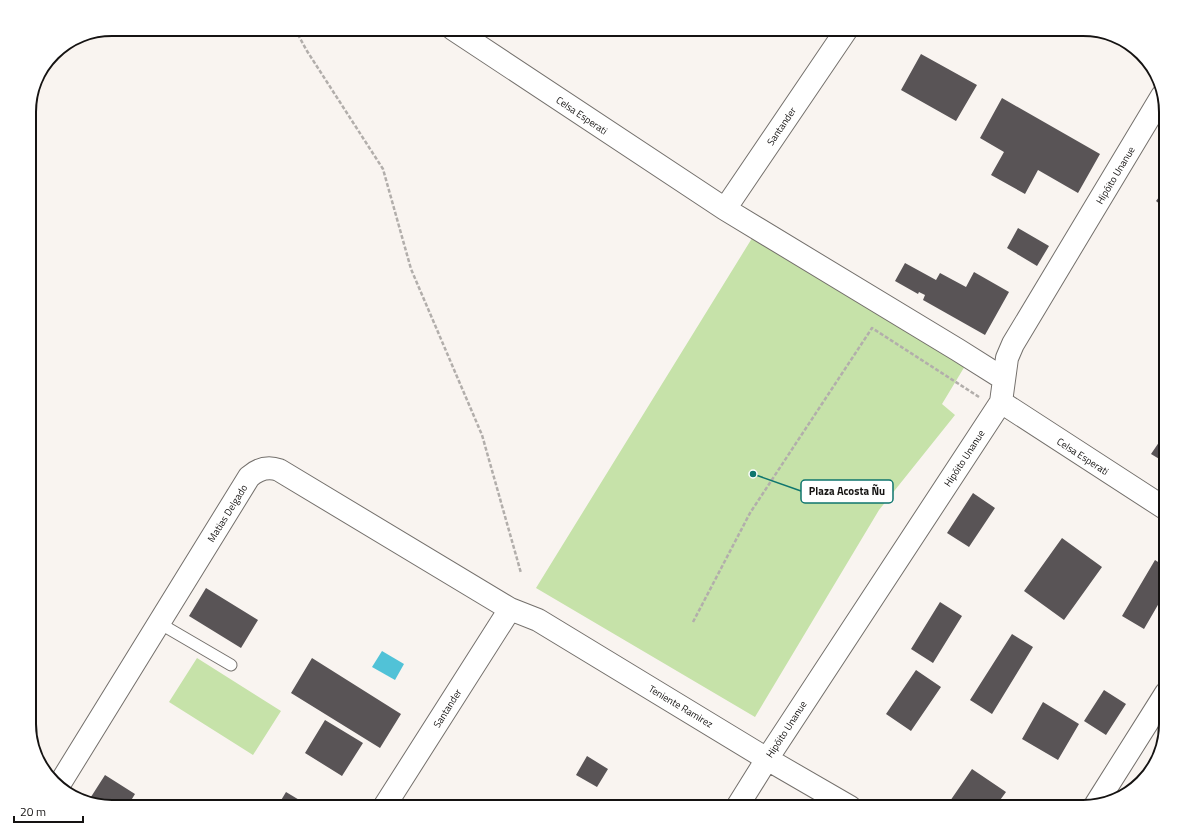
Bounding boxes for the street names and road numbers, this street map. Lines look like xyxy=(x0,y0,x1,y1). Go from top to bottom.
street label: Celsa Esperati xyxy=(553,93,610,138)
street label: Santander xyxy=(763,104,800,148)
street label: Hipóito Unanue xyxy=(1092,143,1139,207)
street label: Hipóito Unanue xyxy=(940,427,988,490)
street label: Celsa Esperati xyxy=(1054,434,1112,479)
street label: Matias Delgado xyxy=(204,482,251,545)
street label: Teniente Ramirez xyxy=(646,681,716,732)
street label: Santander xyxy=(430,685,466,731)
street label: Hipóito Unanue xyxy=(762,698,810,761)

